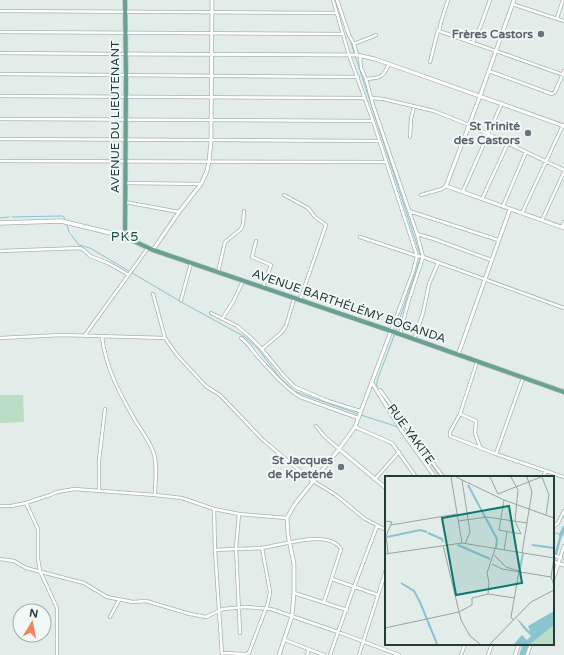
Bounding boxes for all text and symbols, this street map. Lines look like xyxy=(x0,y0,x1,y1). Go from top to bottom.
place label: Frères Castors xyxy=(452,27,533,41)
marker: Frères Castors xyxy=(536,29,546,39)
street label: AVENUE DU LIEUTENANT xyxy=(108,40,122,193)
place label: St Trinité des Castors xyxy=(454,119,520,147)
marker: St Trinité des Castors xyxy=(523,128,533,138)
district label: PK5 xyxy=(111,229,139,245)
street label: AVENUE BARTHÉLÉMY BOGANDA xyxy=(250,266,448,346)
street label: RUE YAKITE xyxy=(385,401,438,467)
place label: St Jacques de Kpeténé xyxy=(268,453,333,482)
marker: St Jacques de Kpeténé xyxy=(336,462,346,472)
inset map xyxy=(385,476,554,645)
north arrow xyxy=(12,603,52,643)
text: N xyxy=(28,606,39,621)

